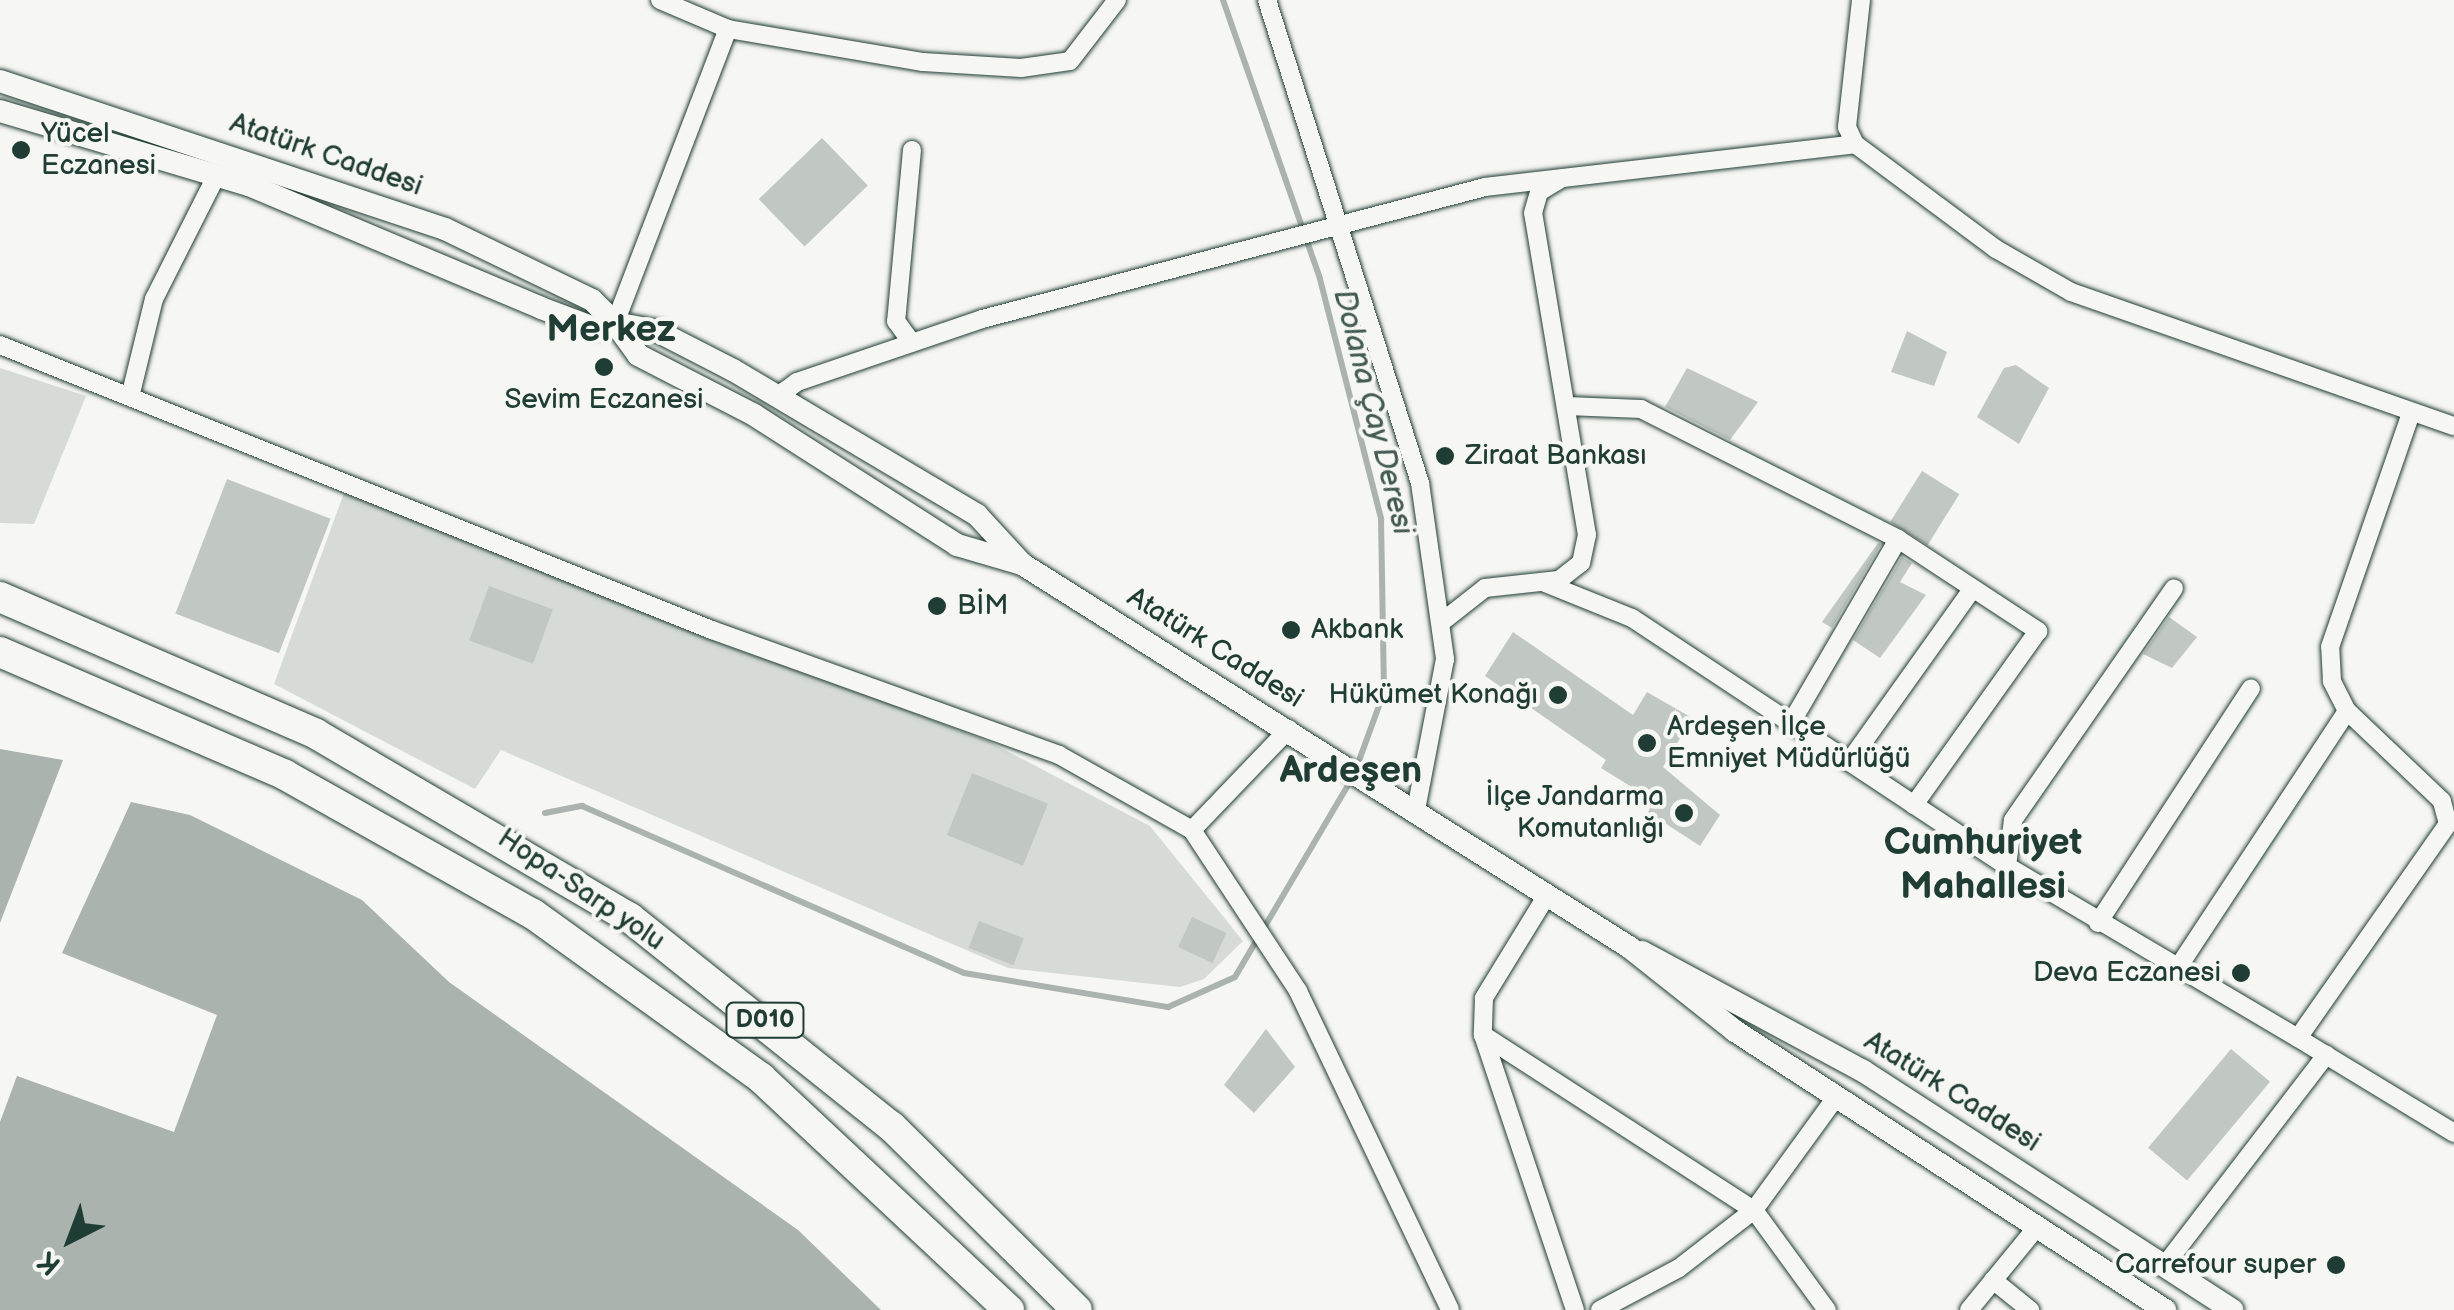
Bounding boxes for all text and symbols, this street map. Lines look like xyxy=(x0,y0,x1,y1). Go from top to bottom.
street label: Atatürk Caddesi xyxy=(225,106,427,204)
place label: Yücel Eczanesi xyxy=(41,117,156,183)
marker: Yücel Eczanesi xyxy=(10,139,32,161)
water label: Dolana Çay Deresi xyxy=(1325,285,1421,539)
district label: Merkez xyxy=(546,307,676,353)
marker: Sevim Eczanesi xyxy=(593,356,615,378)
place label: Sevim Eczanesi xyxy=(504,383,704,417)
place label: Ziraat Bankası xyxy=(1465,439,1647,473)
marker: Ziraat Bankası xyxy=(1434,445,1456,467)
street label: Atatürk Caddesi xyxy=(1121,580,1309,716)
place label: BİM xyxy=(957,589,1008,623)
marker: BİM xyxy=(926,595,948,617)
place label: Akbank xyxy=(1311,613,1403,647)
marker: Akbank xyxy=(1280,619,1302,641)
place label: Hükümet Konağı xyxy=(1328,678,1538,712)
marker: Hükümet Konağı xyxy=(1547,684,1569,706)
place label: Ardeşen İlçe Emniyet Müdürlüğü xyxy=(1667,710,1910,776)
marker: Ardeşen İlçe Emniyet Müdürlüğü xyxy=(1636,732,1658,754)
district label: Ardeşen xyxy=(1280,748,1422,794)
place label: İlçe Jandarma Komutanlığı xyxy=(1484,780,1664,846)
marker: İlçe Jandarma Komutanlığı xyxy=(1673,802,1695,824)
district label: Cumhuriyet Mahallesi xyxy=(1884,820,2082,909)
street label: Hopa-Sarp yolu xyxy=(491,822,671,958)
place label: Deva Eczanesi xyxy=(2033,956,2221,990)
marker: Deva Eczanesi xyxy=(2230,962,2252,984)
road number: D010 xyxy=(725,1000,805,1040)
street label: Atatürk Caddesi xyxy=(1858,1024,2046,1160)
north arrow xyxy=(20,1190,120,1290)
text: K xyxy=(31,1244,68,1281)
place label: Carrefour super xyxy=(2115,1248,2316,1282)
marker: Carrefour super xyxy=(2325,1254,2347,1276)

